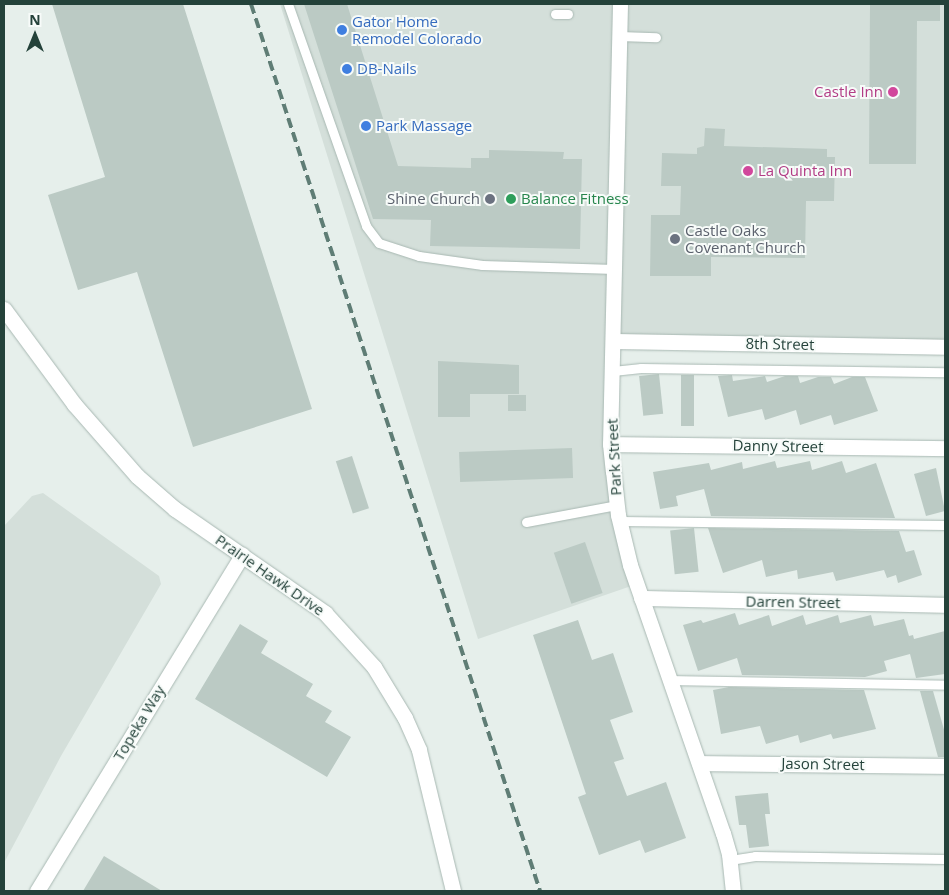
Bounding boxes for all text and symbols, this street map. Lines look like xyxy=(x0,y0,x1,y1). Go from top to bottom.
north arrow xyxy=(10,10,60,60)
text: N xyxy=(29,10,41,29)
place label: Gator Home Remodel Colorado xyxy=(352,12,482,47)
marker: Gator Home Remodel Colorado xyxy=(336,24,348,36)
place label: DB-Nails xyxy=(357,60,417,78)
marker: DB-Nails xyxy=(341,63,353,75)
place label: Castle Inn xyxy=(814,83,883,101)
marker: Castle Inn xyxy=(887,86,899,98)
place label: Park Massage xyxy=(376,117,472,135)
marker: Park Massage xyxy=(360,120,372,132)
place label: La Quinta Inn xyxy=(758,162,852,180)
marker: La Quinta Inn xyxy=(742,165,754,177)
place label: Shine Church xyxy=(387,190,480,208)
place label: Balance Fitness xyxy=(521,190,629,208)
marker: Shine Church xyxy=(484,193,496,205)
marker: Balance Fitness xyxy=(505,193,517,205)
place label: Castle Oaks Covenant Church xyxy=(685,221,806,256)
marker: Castle Oaks Covenant Church xyxy=(669,233,681,245)
street label: 8th Street xyxy=(745,334,815,354)
street label: Park Street xyxy=(603,418,625,496)
street label: Danny Street xyxy=(732,436,824,456)
street label: Prairie Hawk Drive xyxy=(212,531,328,619)
street label: Darren Street xyxy=(745,592,841,612)
street label: Topeka Way xyxy=(109,682,169,764)
street label: Jason Street xyxy=(781,754,865,774)

